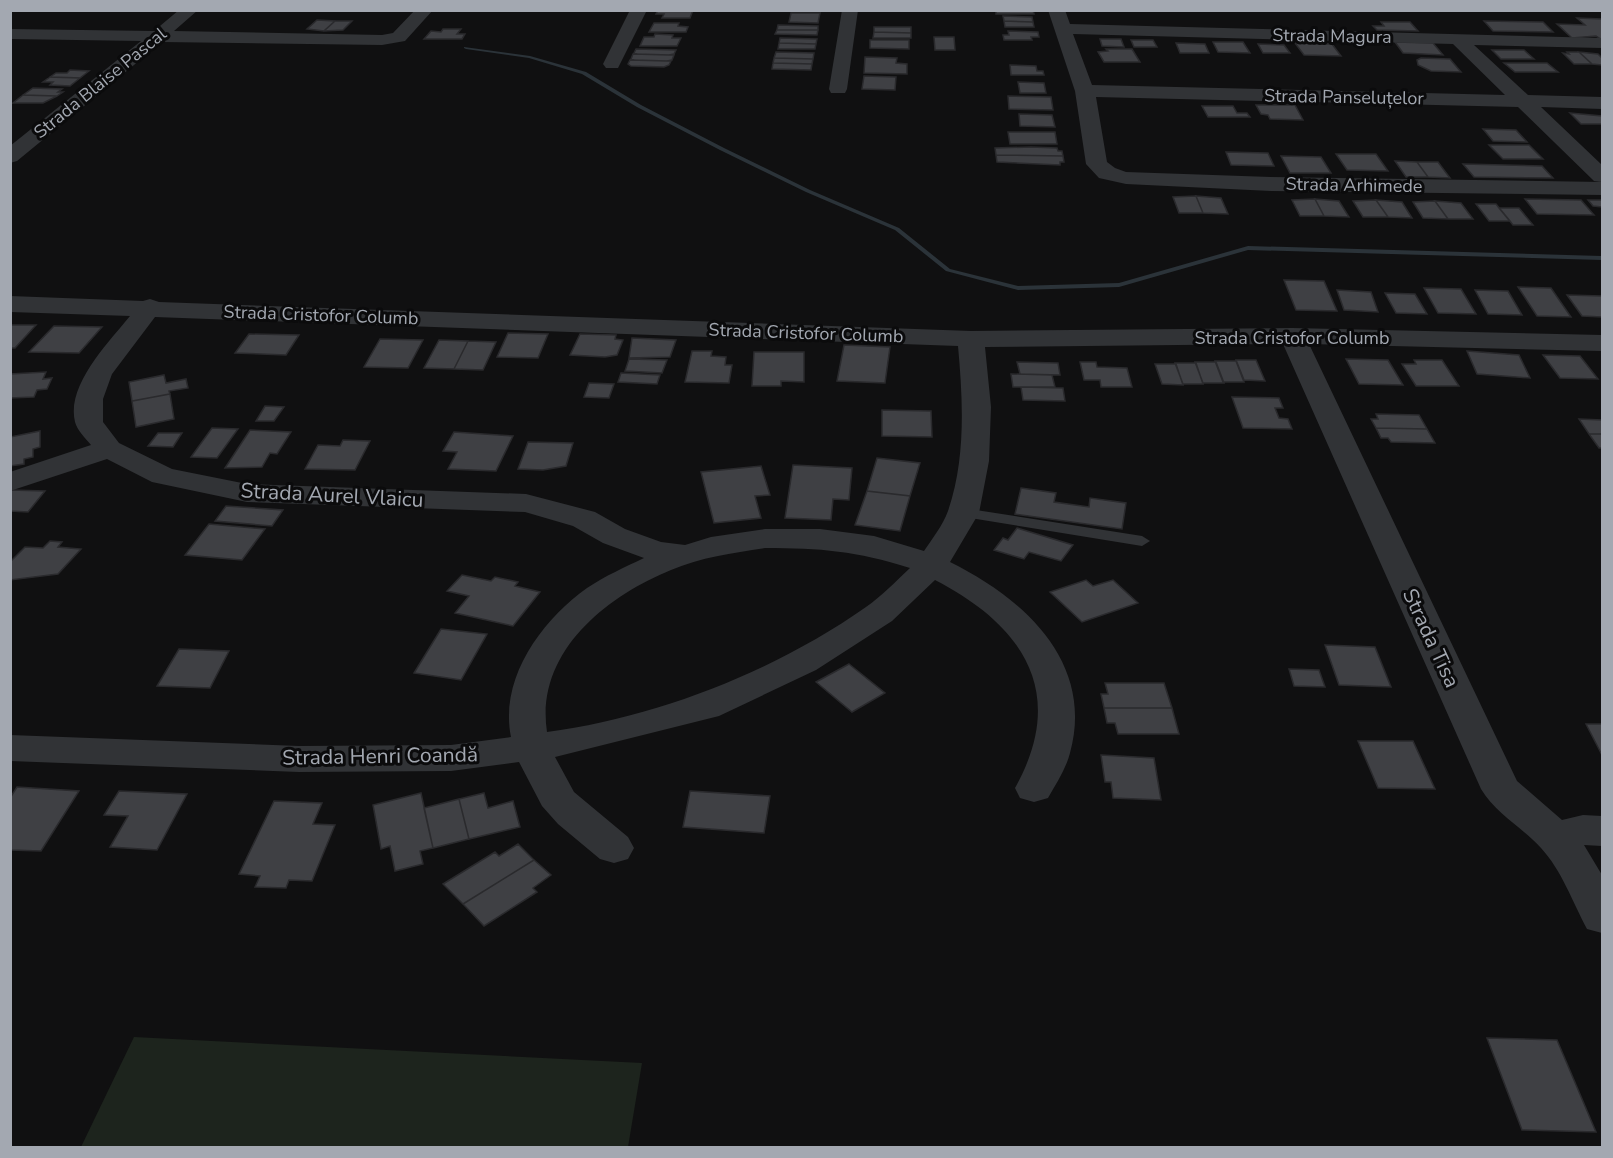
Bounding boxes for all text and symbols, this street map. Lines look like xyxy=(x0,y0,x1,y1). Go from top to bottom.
street label: Strada Blaise Pascal xyxy=(29,22,172,144)
street label: Strada Magura xyxy=(1272,23,1392,49)
street label: Strada Panseluțelor xyxy=(1264,84,1425,110)
street label: Strada Arhimede xyxy=(1285,172,1423,198)
street label: Strada Cristofor Columb xyxy=(223,300,419,330)
street label: Strada Cristofor Columb xyxy=(708,318,904,348)
street label: Strada Cristofor Columb xyxy=(1195,326,1389,350)
street label: Strada Aurel Vlaicu xyxy=(240,476,424,514)
street label: Strada Tisa xyxy=(1396,584,1466,692)
street label: Strada Henri Coandă xyxy=(282,740,478,772)

